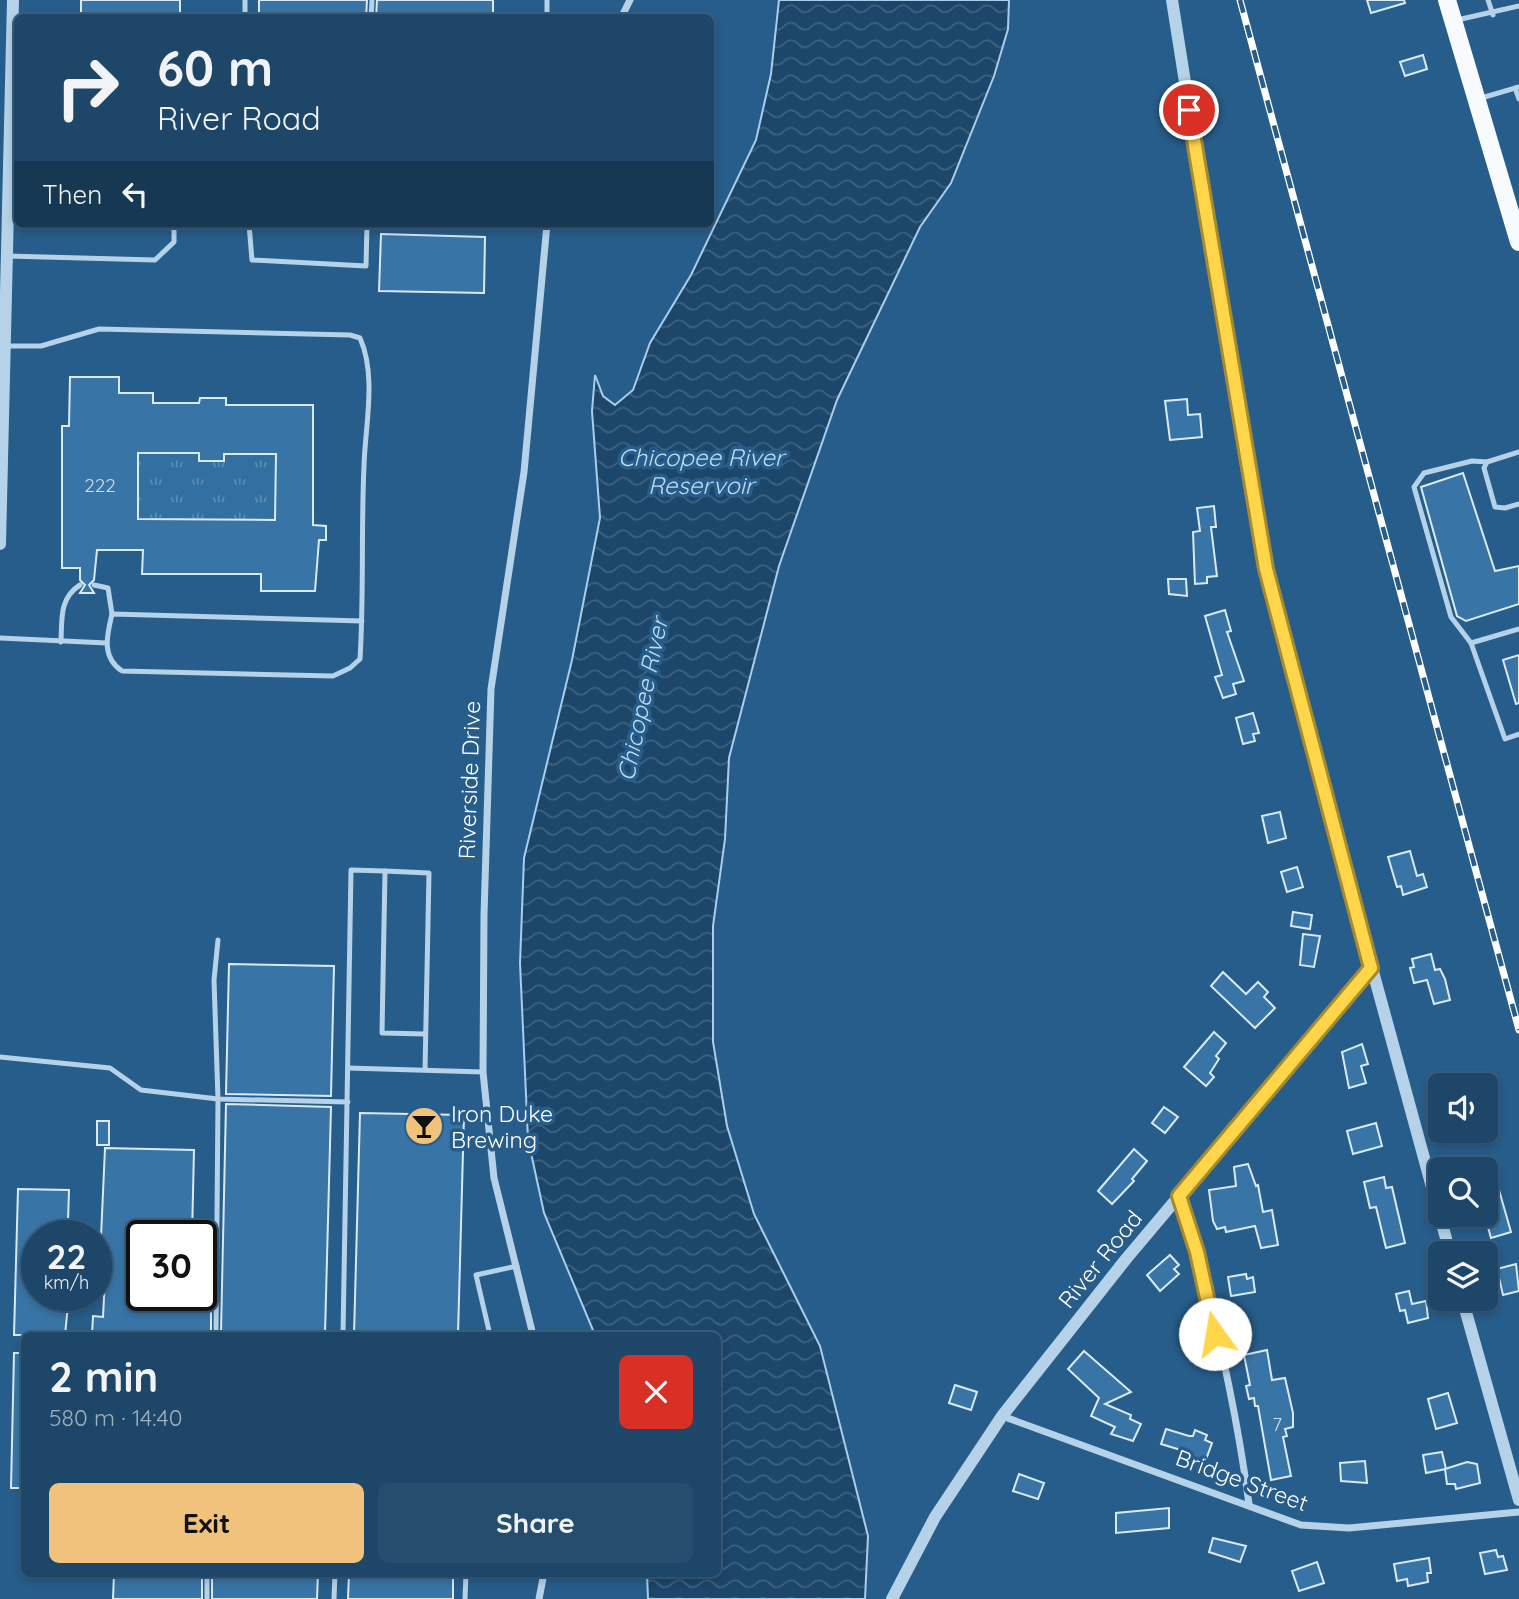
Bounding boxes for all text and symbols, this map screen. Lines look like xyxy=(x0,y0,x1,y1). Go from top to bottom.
text: 60 m xyxy=(157,37,273,98)
icon: right xyxy=(42,42,133,133)
pin xyxy=(1159,80,1219,140)
icon: arrive xyxy=(1170,91,1208,129)
text: River Road xyxy=(157,98,321,138)
icon: left xyxy=(116,175,154,213)
text: Then xyxy=(42,178,102,211)
water label: Chicopee River Reservoir xyxy=(618,442,787,500)
house number: 222 xyxy=(84,473,116,497)
water label: Chicopee River xyxy=(610,612,675,783)
street label: Riverside Drive xyxy=(452,700,486,860)
map controls xyxy=(1428,1073,1498,1311)
button: sound xyxy=(1428,1073,1498,1143)
place label: Iron Duke Brewing xyxy=(451,1099,553,1154)
bar icon: Iron Duke Brewing xyxy=(403,1105,445,1147)
button: search xyxy=(1428,1157,1498,1227)
street label: River Road xyxy=(1052,1204,1148,1314)
speed limit sign: 30 xyxy=(126,1220,217,1311)
text: 22 xyxy=(47,1234,86,1278)
button: layers xyxy=(1428,1241,1498,1311)
text: km/h xyxy=(44,1271,89,1294)
position arrow xyxy=(1178,1297,1252,1371)
text: 2 min xyxy=(49,1350,158,1403)
button: close xyxy=(619,1355,693,1429)
text: 580 m · 14:40 xyxy=(49,1403,182,1432)
house number: 7 xyxy=(1272,1412,1282,1436)
street label: Bridge Street xyxy=(1172,1443,1312,1517)
button: Exit xyxy=(49,1483,364,1563)
button: Share xyxy=(378,1483,693,1563)

